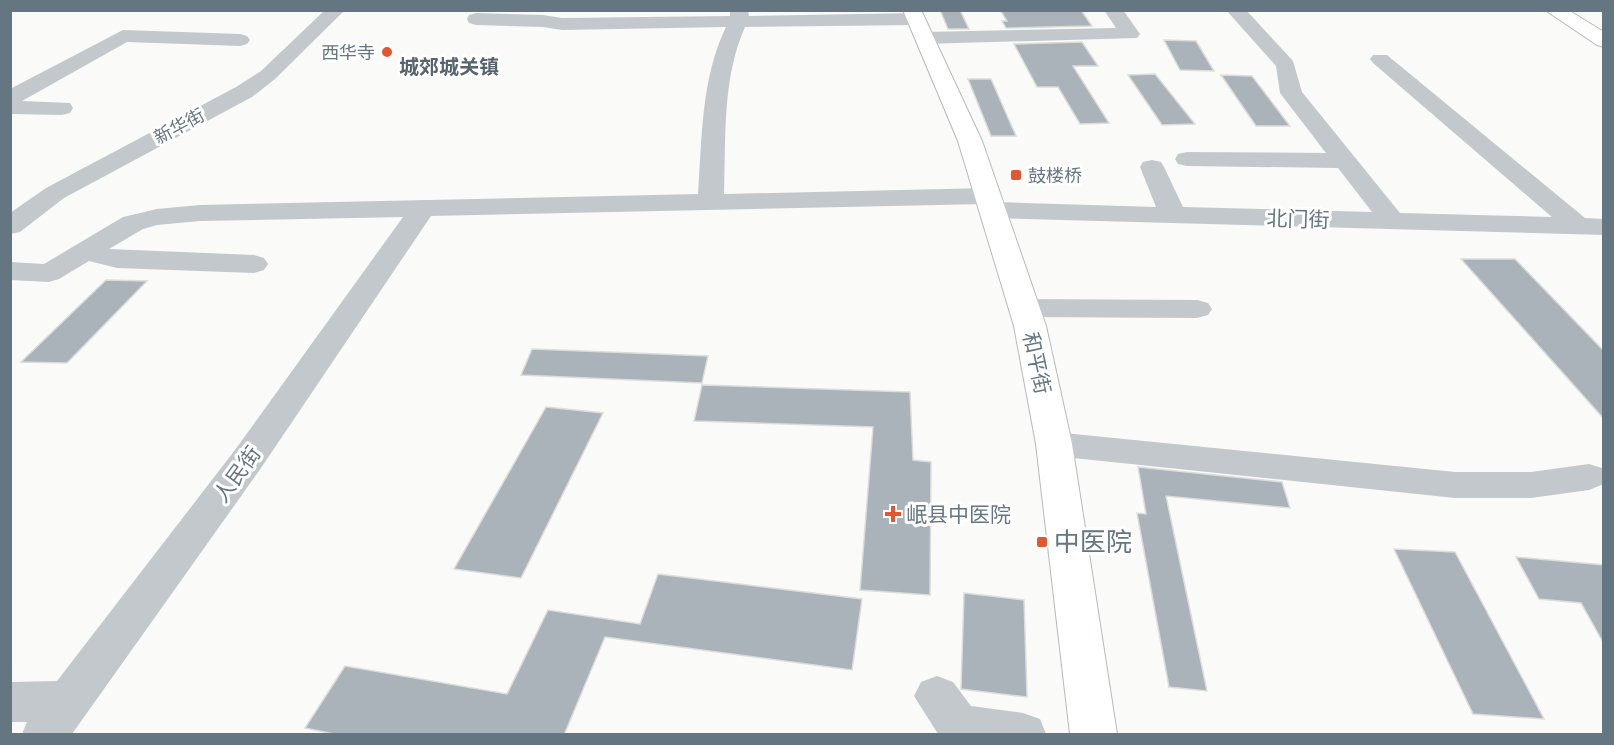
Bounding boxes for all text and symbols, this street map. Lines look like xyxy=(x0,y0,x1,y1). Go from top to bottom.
place label: 西华寺 xyxy=(321,42,375,63)
marker: 西华寺 xyxy=(380,45,394,59)
district label: 城郊城关镇 xyxy=(399,55,499,79)
street label: 新华街 xyxy=(150,104,208,148)
place label: 鼓楼桥 xyxy=(1028,165,1082,186)
marker: 鼓楼桥 xyxy=(1009,168,1023,182)
street label: 北门街 xyxy=(1266,205,1330,233)
street label: 和平街 xyxy=(1018,330,1056,396)
street label: 人民街 xyxy=(208,441,266,507)
place label: 岷县中医院 xyxy=(906,502,1011,527)
marker: 岷县中医院 xyxy=(884,505,902,523)
place label: 中医院 xyxy=(1054,527,1132,557)
marker: 中医院 xyxy=(1035,535,1049,549)

